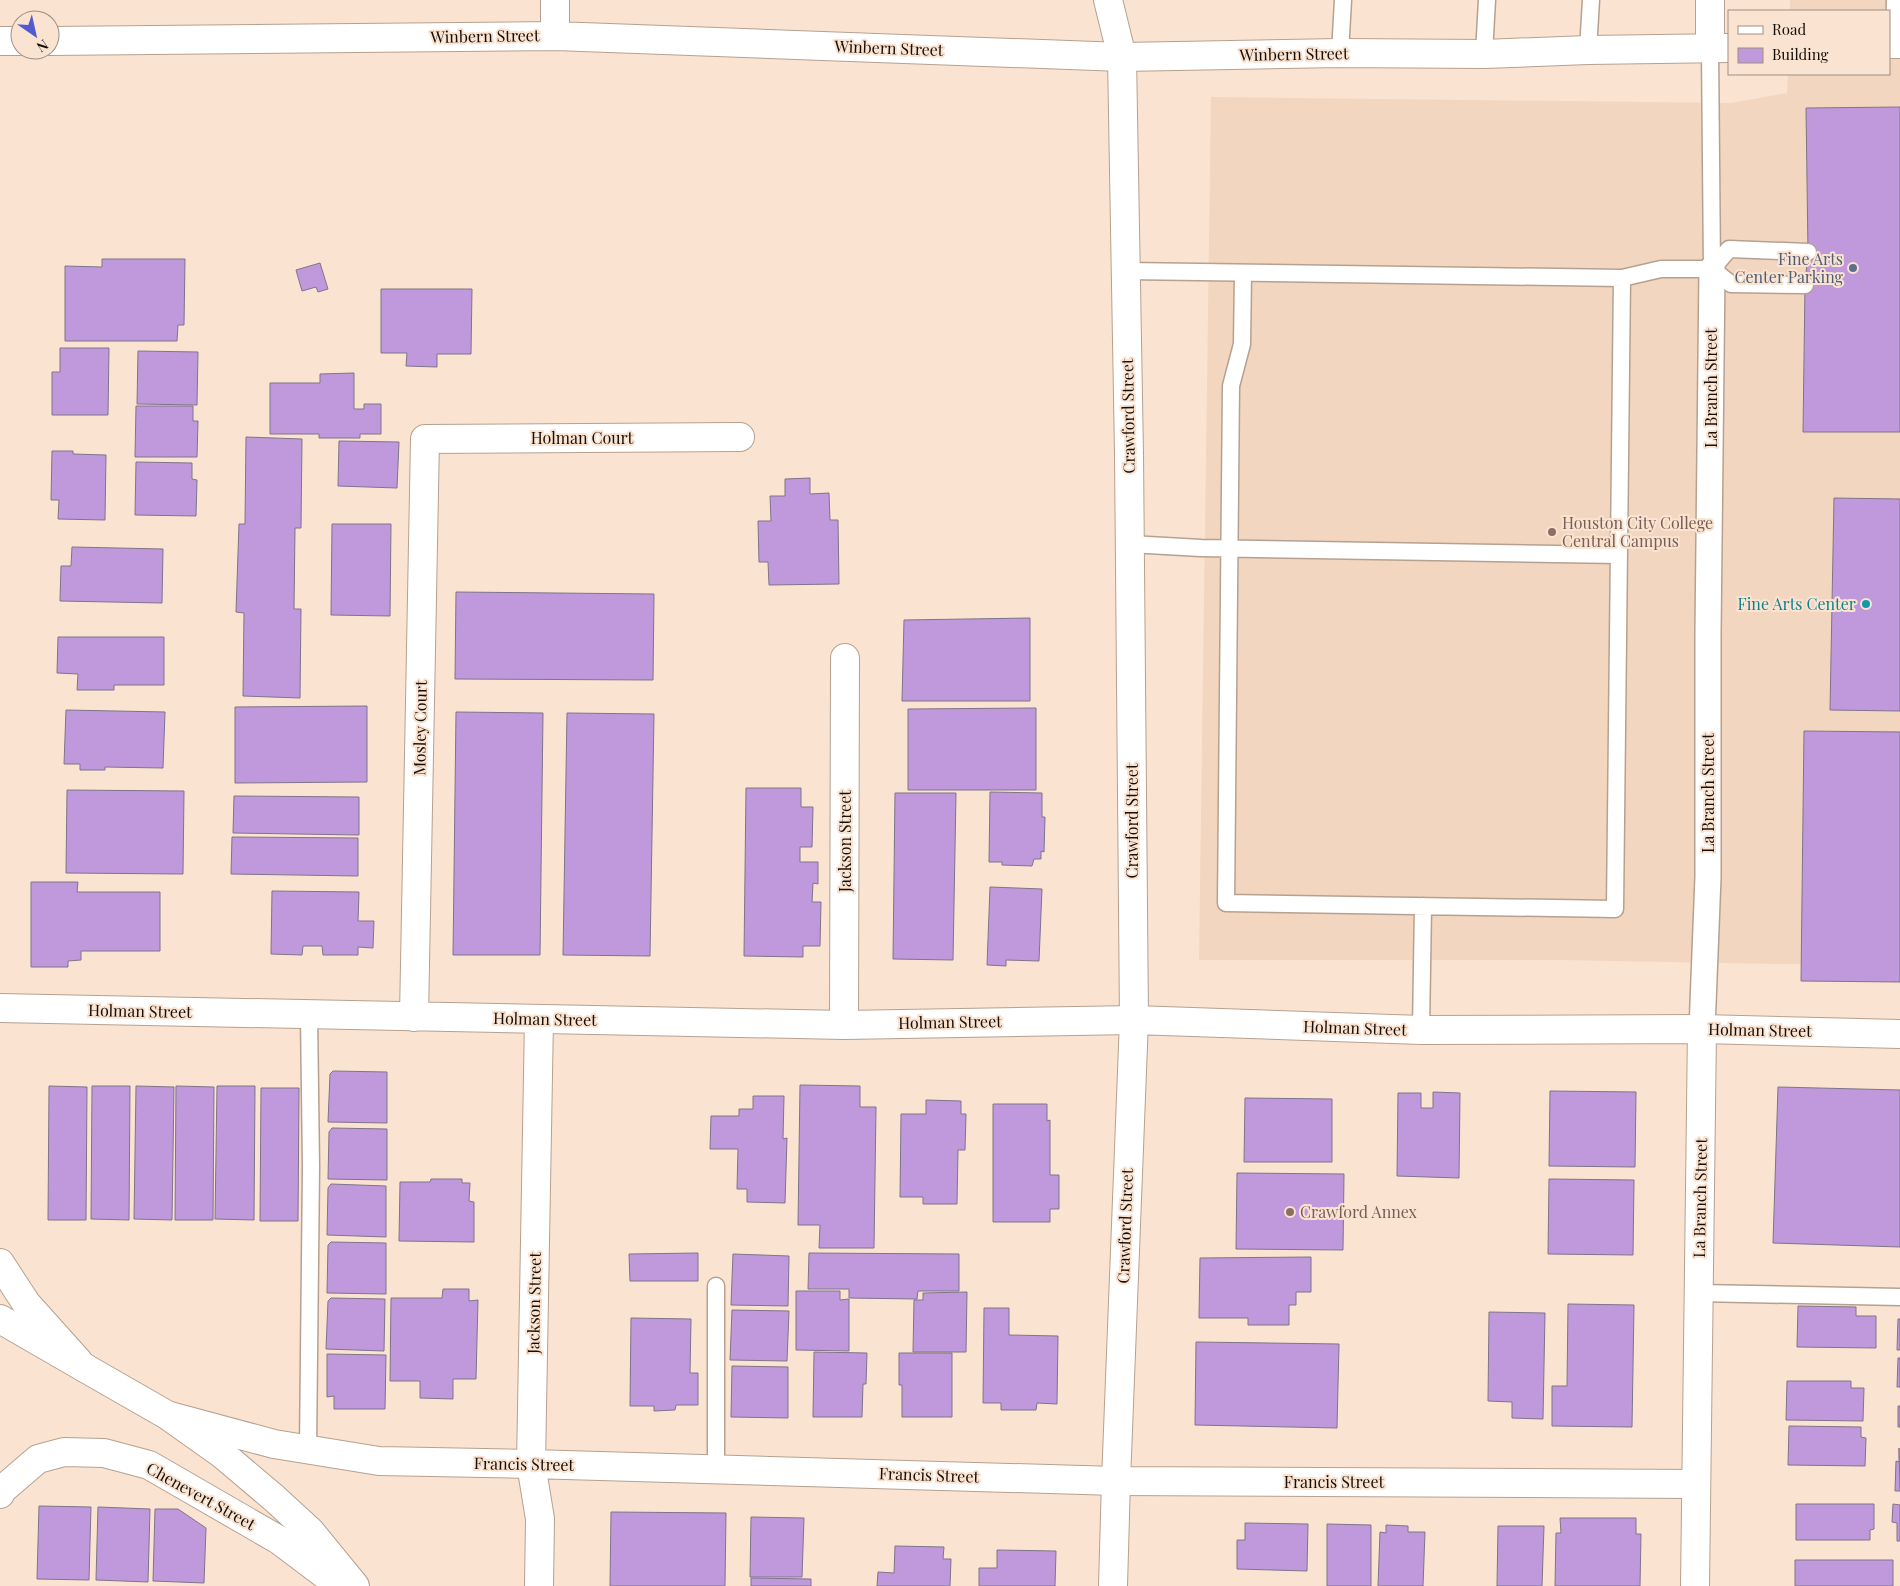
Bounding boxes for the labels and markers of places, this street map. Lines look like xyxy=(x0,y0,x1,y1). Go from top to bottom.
place label: Fine Arts Center Parking xyxy=(1734,248,1844,287)
marker: Fine Arts Center Parking xyxy=(1847,262,1859,274)
place label: Houston City College Central Campus xyxy=(1562,512,1713,551)
marker: Houston City College Central Campus xyxy=(1546,526,1558,538)
place label: Fine Arts Center xyxy=(1738,593,1856,614)
marker: Fine Arts Center xyxy=(1860,598,1872,610)
place label: Crawford Annex xyxy=(1300,1201,1418,1222)
marker: Crawford Annex xyxy=(1284,1206,1296,1218)

